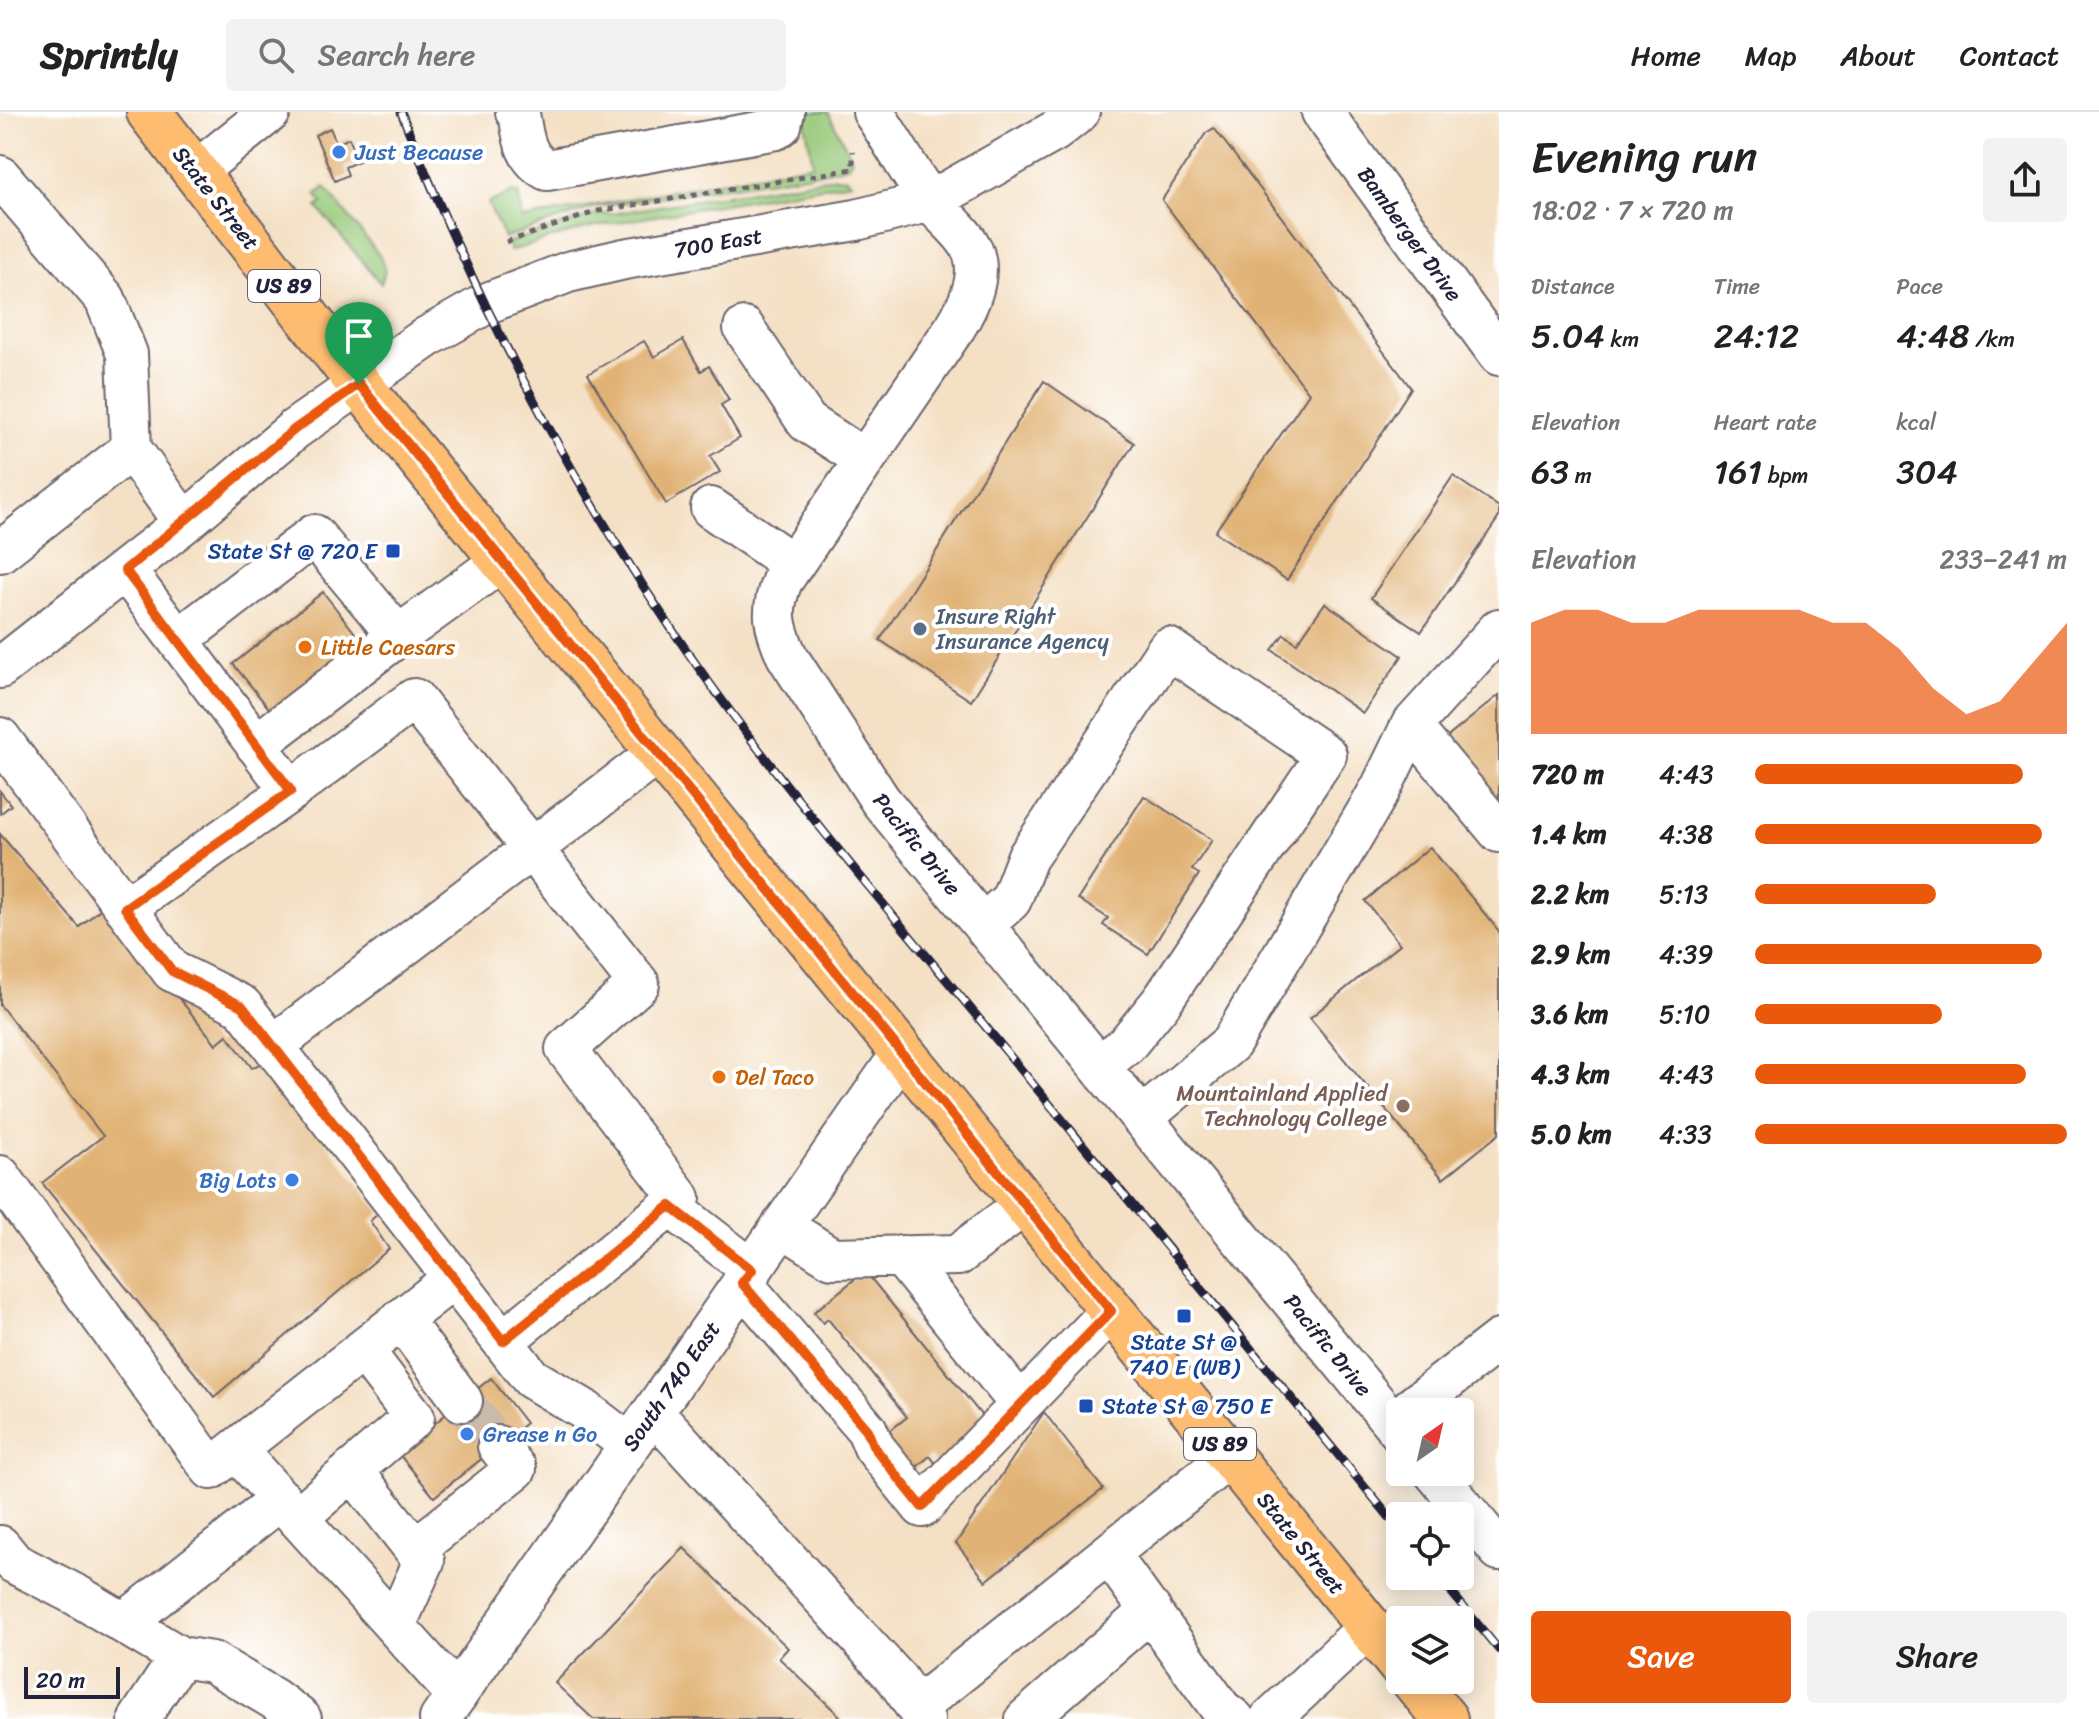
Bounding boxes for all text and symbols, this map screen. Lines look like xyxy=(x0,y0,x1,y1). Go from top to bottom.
search box xyxy=(226,19,786,91)
text: Sprintly xyxy=(40,22,178,89)
text: Search here xyxy=(318,28,476,82)
text: Home xyxy=(1631,31,1701,80)
text: Map xyxy=(1745,31,1796,80)
text: About xyxy=(1840,31,1916,80)
text: Contact xyxy=(1960,31,2059,80)
icon: search xyxy=(254,33,298,77)
text: Evening run xyxy=(1531,118,1757,196)
place label: Just Because xyxy=(354,133,483,172)
street label: State Street xyxy=(162,137,270,259)
button: share xyxy=(1983,138,2067,222)
marker: Just Because xyxy=(330,143,348,161)
street label: Bamberger Drive xyxy=(1347,158,1473,310)
text: 18:02 · 7 × 720 m xyxy=(1531,187,1733,233)
street label: 700 East xyxy=(671,216,766,270)
text: Distance xyxy=(1531,267,1615,306)
text: Time xyxy=(1714,267,1760,306)
text: Pace xyxy=(1896,267,1943,306)
road number: US 89 xyxy=(248,270,320,302)
pin xyxy=(325,302,393,384)
text: 5.04 xyxy=(1531,306,1605,366)
text: 24:12 xyxy=(1714,306,1799,366)
text: 4:48 xyxy=(1896,306,1970,366)
icon: arrive xyxy=(337,314,381,358)
text: km xyxy=(1605,320,1639,359)
text: /km xyxy=(1970,320,2015,359)
text: Elevation xyxy=(1531,403,1620,442)
text: Heart rate xyxy=(1714,403,1817,442)
text: kcal xyxy=(1896,403,1936,442)
text: 63 xyxy=(1531,442,1569,502)
text: 161 xyxy=(1714,442,1762,502)
text: 304 xyxy=(1896,442,1958,502)
text: m xyxy=(1569,456,1592,495)
text: bpm xyxy=(1762,456,1808,495)
place label: State St @ 720 E xyxy=(208,532,379,571)
text: Elevation xyxy=(1531,536,1636,582)
text: 233–241 m xyxy=(1940,536,2067,582)
marker: State St @ 720 E xyxy=(384,542,402,560)
place label: Insure Right Insurance Agency xyxy=(935,597,1109,661)
marker: Insure Right Insurance Agency xyxy=(911,620,929,638)
place label: Little Caesars xyxy=(321,628,456,667)
marker: Little Caesars xyxy=(296,638,314,656)
text: 720 m xyxy=(1531,751,1604,797)
text: 4:43 xyxy=(1659,751,1714,797)
street label: Pacific Drive xyxy=(863,783,971,905)
text: 1.4 km xyxy=(1531,811,1607,857)
text: 4:38 xyxy=(1659,811,1713,857)
text: 2.2 km xyxy=(1531,871,1609,917)
text: 5:13 xyxy=(1659,871,1708,917)
text: 2.9 km xyxy=(1531,931,1610,977)
text: 4:39 xyxy=(1659,931,1713,977)
text: 3.6 km xyxy=(1531,991,1608,1037)
text: 5:10 xyxy=(1659,991,1710,1037)
text: 4.3 km xyxy=(1531,1051,1610,1097)
text: 4:43 xyxy=(1659,1051,1714,1097)
place label: Del Taco xyxy=(735,1058,814,1097)
marker: Del Taco xyxy=(710,1068,728,1086)
place label: Mountainland Applied Technology College xyxy=(1176,1074,1388,1138)
marker: Mountainland Applied Technology College xyxy=(1394,1097,1412,1115)
text: 5.0 km xyxy=(1531,1111,1612,1157)
text: 4:33 xyxy=(1659,1111,1712,1157)
place label: Big Lots xyxy=(199,1161,276,1200)
marker: Big Lots xyxy=(283,1171,301,1189)
street label: Pacific Drive xyxy=(1274,1284,1382,1406)
marker: State St @ 740 E (WB) xyxy=(1175,1307,1193,1325)
street label: South 740 East xyxy=(611,1312,731,1460)
place label: State St @ 740 E (WB) xyxy=(1129,1323,1240,1387)
place label: State St @ 750 E xyxy=(1102,1387,1274,1426)
marker: State St @ 750 E xyxy=(1077,1397,1095,1415)
north arrow xyxy=(1386,1398,1474,1486)
map controls xyxy=(1386,1398,1474,1694)
place label: Grease n Go xyxy=(483,1415,597,1454)
marker: Grease n Go xyxy=(458,1425,476,1443)
road number: US 89 xyxy=(1184,1428,1256,1460)
street label: State Street xyxy=(1247,1482,1356,1604)
button: locate xyxy=(1386,1502,1474,1590)
button: layers xyxy=(1386,1606,1474,1694)
button: Save xyxy=(1531,1611,1791,1703)
button: Share xyxy=(1807,1611,2067,1703)
text: 20 m xyxy=(36,1661,85,1700)
scale bar xyxy=(24,1663,120,1699)

